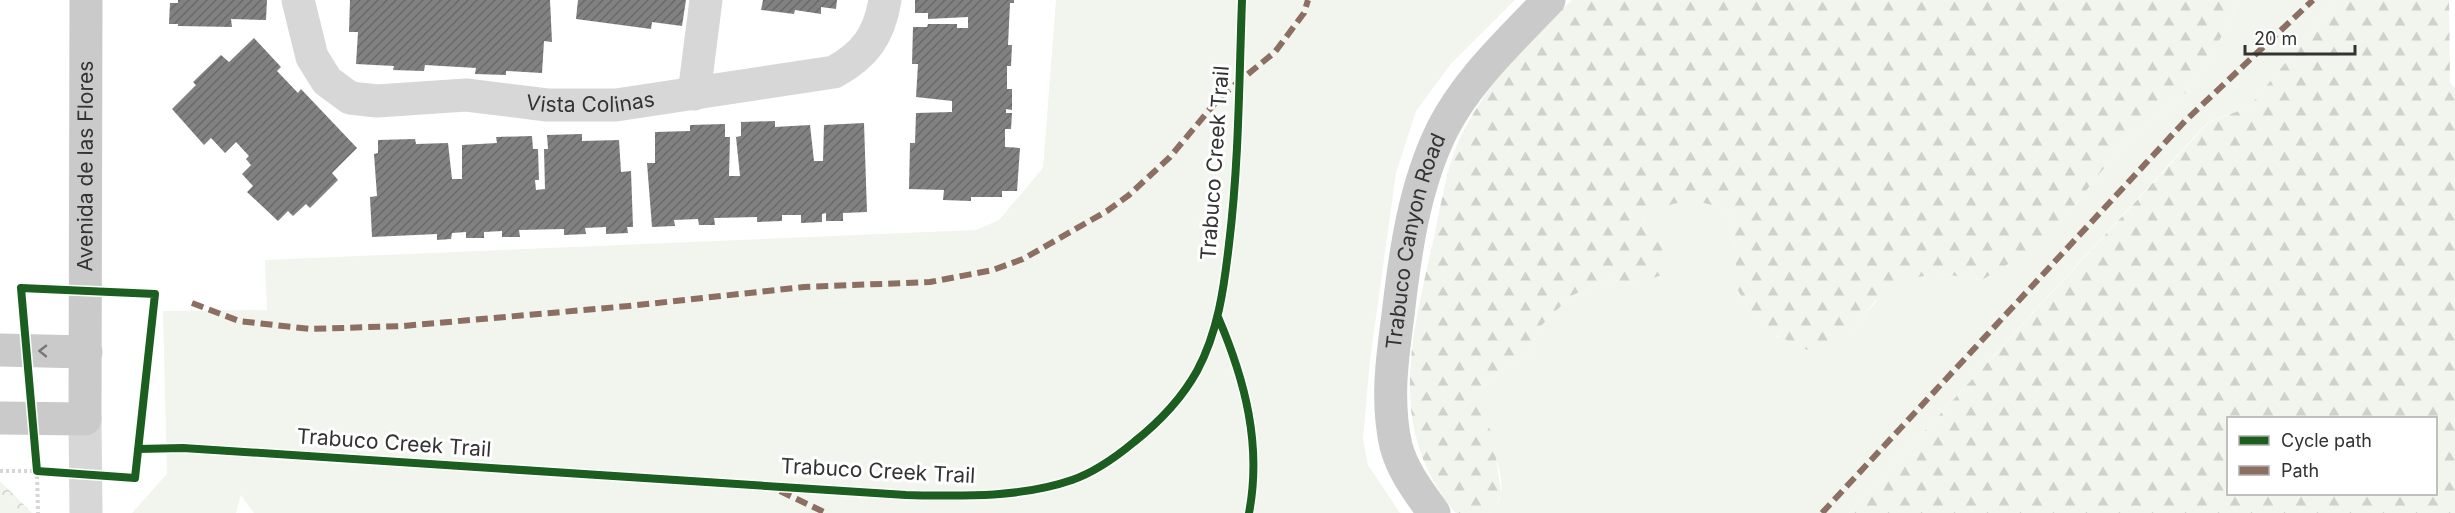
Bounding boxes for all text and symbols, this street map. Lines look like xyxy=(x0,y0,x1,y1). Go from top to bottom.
scale bar xyxy=(2245,18,2354,56)
text: 20 m xyxy=(2254,28,2297,49)
street label: Avenida de las Flores xyxy=(72,61,98,271)
street label: Trabuco Creek Trail xyxy=(1195,65,1234,261)
street label: Vista Colinas xyxy=(525,86,656,117)
street label: Trabuco Canyon Road xyxy=(1381,129,1451,350)
one-way arrow xyxy=(39,345,48,357)
legend xyxy=(2227,417,2437,495)
street label: Trabuco Creek Trail xyxy=(296,423,492,462)
text: Cycle path xyxy=(2281,430,2372,451)
street label: Trabuco Creek Trail xyxy=(780,453,976,488)
text: Path xyxy=(2281,460,2319,481)

